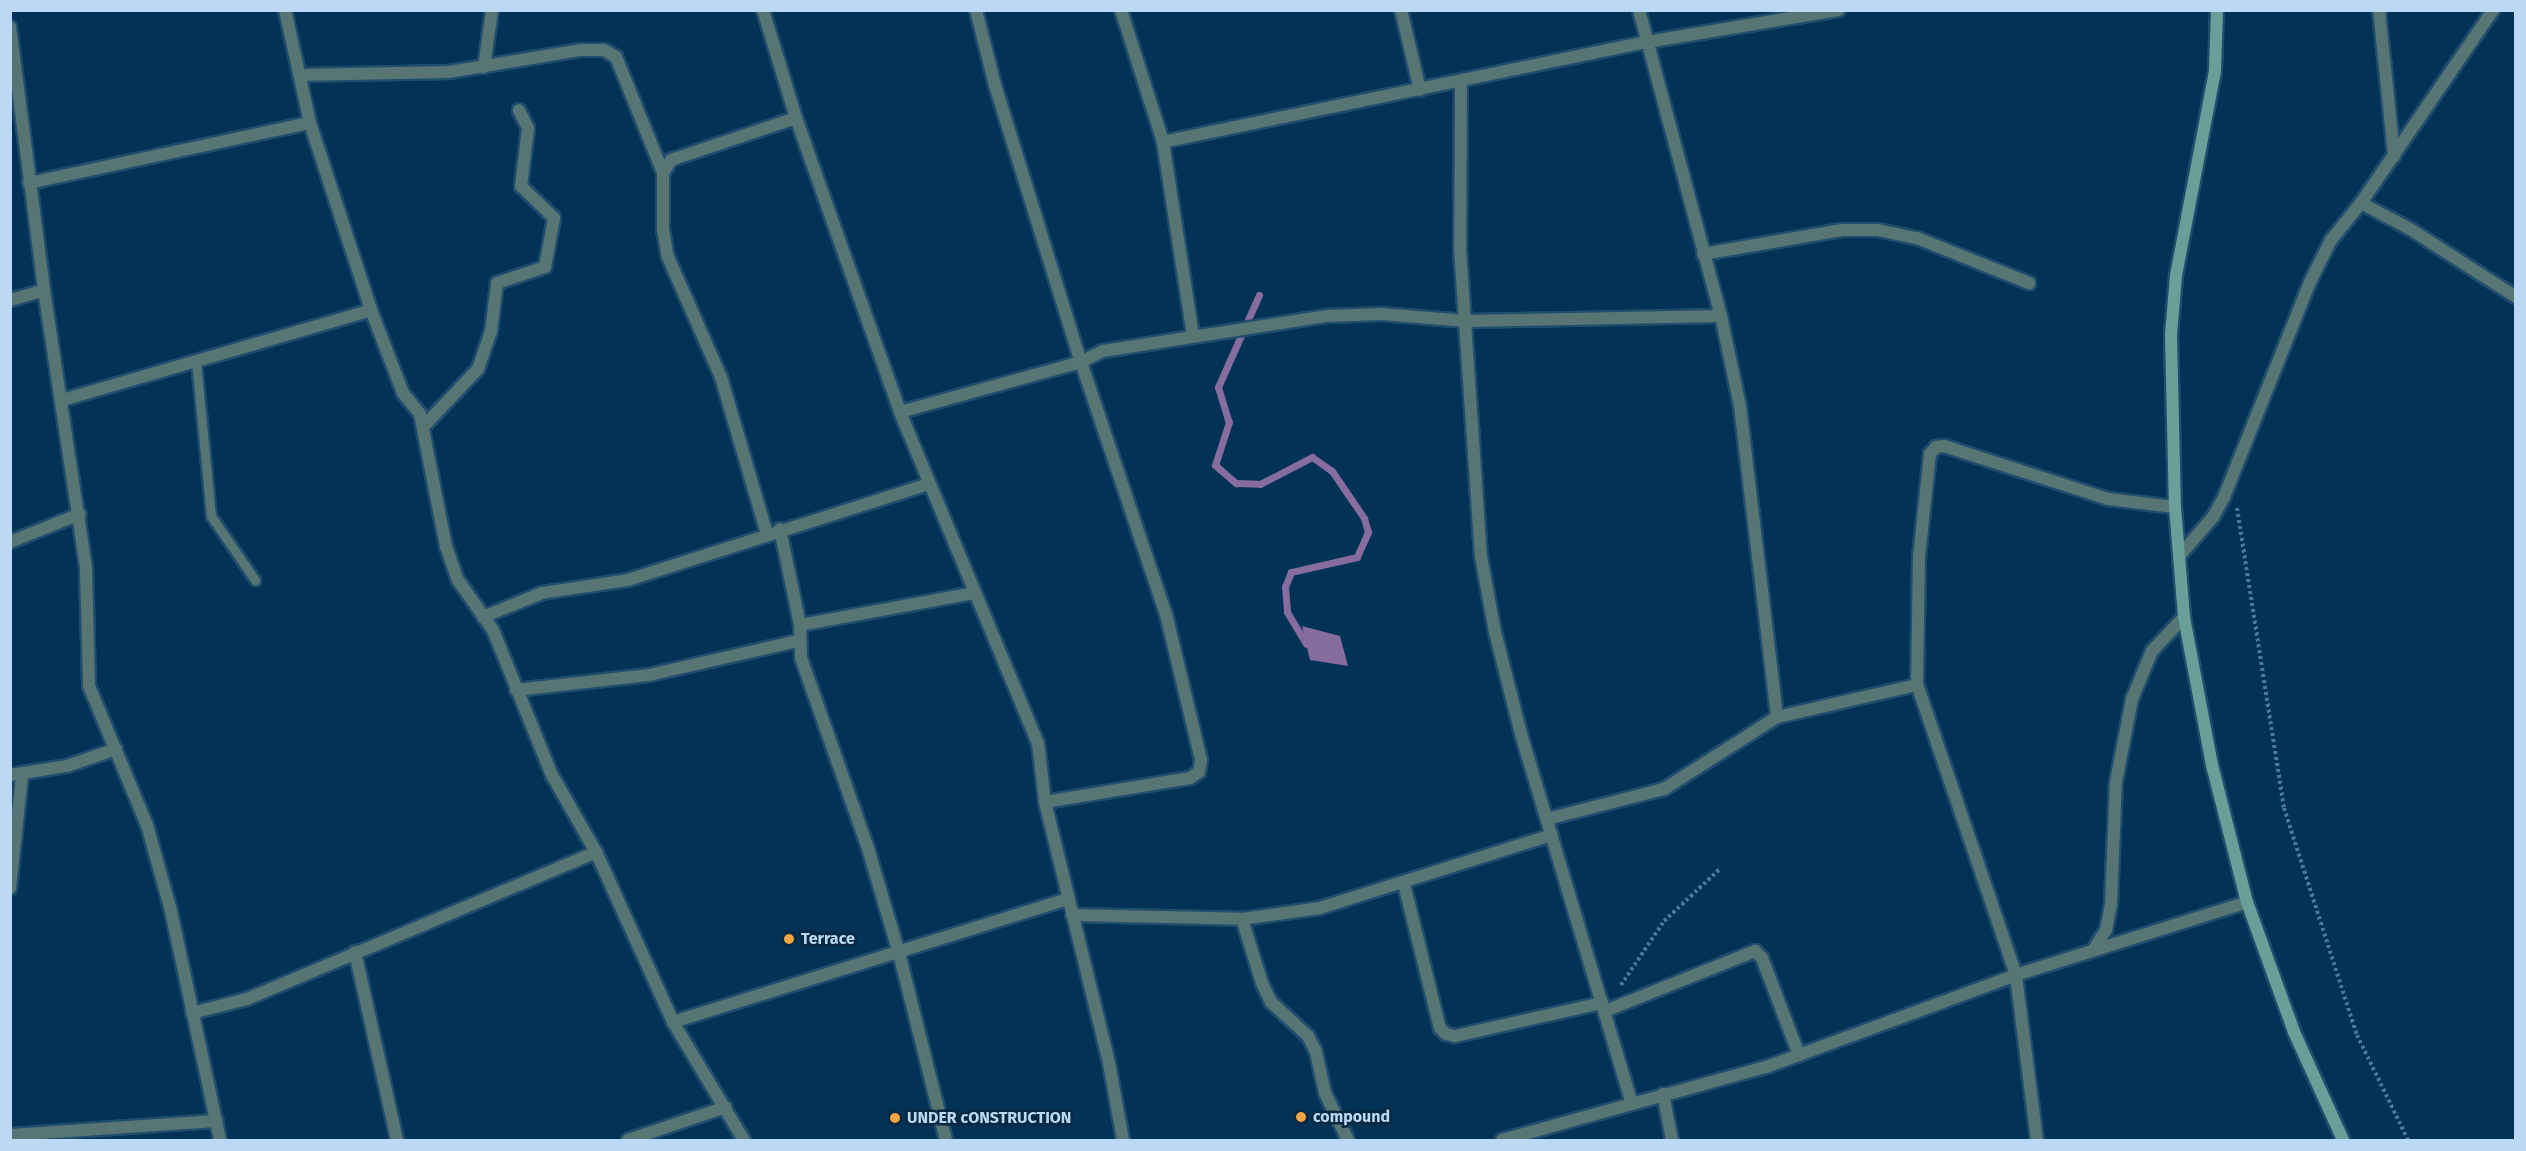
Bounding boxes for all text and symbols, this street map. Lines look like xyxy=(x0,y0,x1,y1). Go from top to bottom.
place label: Terrace xyxy=(801,929,855,949)
marker: Terrace xyxy=(782,932,796,946)
place label: compound xyxy=(1313,1107,1390,1127)
place label: UNDER cONSTRUCTION xyxy=(907,1108,1071,1128)
marker: compound xyxy=(1294,1110,1308,1124)
marker: UNDER cONSTRUCTION xyxy=(888,1111,902,1125)

